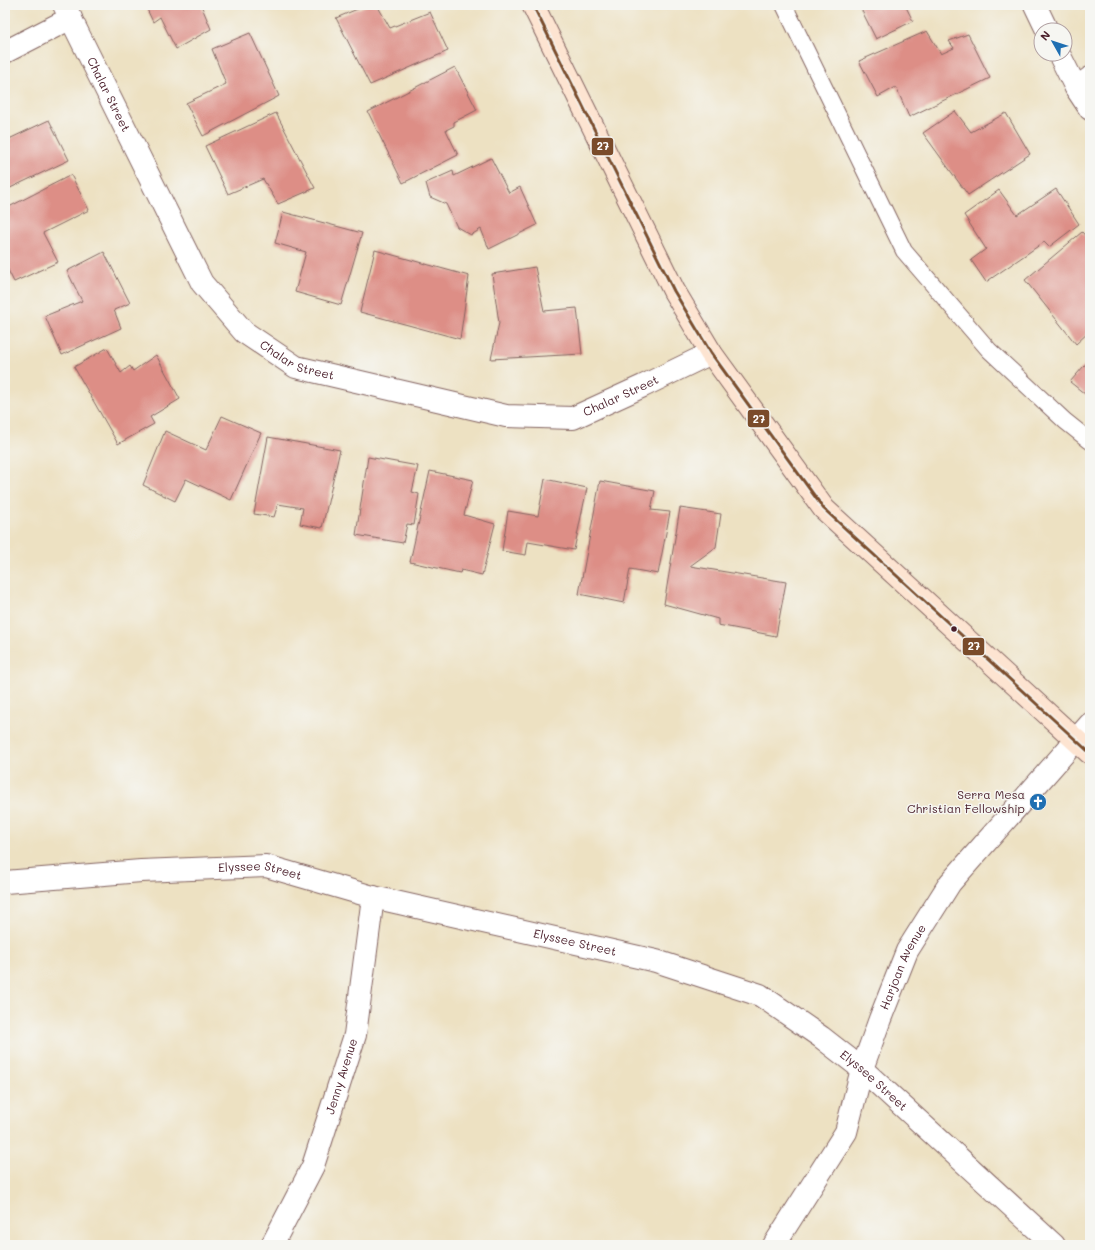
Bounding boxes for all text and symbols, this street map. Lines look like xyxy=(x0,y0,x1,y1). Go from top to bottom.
north arrow xyxy=(1033,22,1073,62)
text: N xyxy=(1036,27,1053,43)
street label: Chalar Street xyxy=(84,54,135,134)
line badge: 27 xyxy=(591,137,614,156)
text: 27 xyxy=(597,138,609,153)
street label: Chalar Street xyxy=(257,336,336,383)
street label: Chalar Street xyxy=(580,371,661,419)
line badge: 27 xyxy=(747,409,770,428)
text: 27 xyxy=(753,411,765,426)
unlabelled marker xyxy=(949,624,959,634)
line badge: 27 xyxy=(962,637,985,656)
text: 27 xyxy=(968,638,980,653)
place label: Serra Mesa Christian Fellowship xyxy=(907,786,1025,816)
church icon: Serra Mesa Christian Fellowship xyxy=(1028,792,1048,812)
street label: Elyssee Street xyxy=(218,857,304,883)
street label: Harjoan Avenue xyxy=(875,921,929,1012)
street label: Elyssee Street xyxy=(532,925,618,959)
street label: Jenny Avenue xyxy=(321,1036,360,1116)
street label: Elyssee Street xyxy=(837,1046,911,1114)

